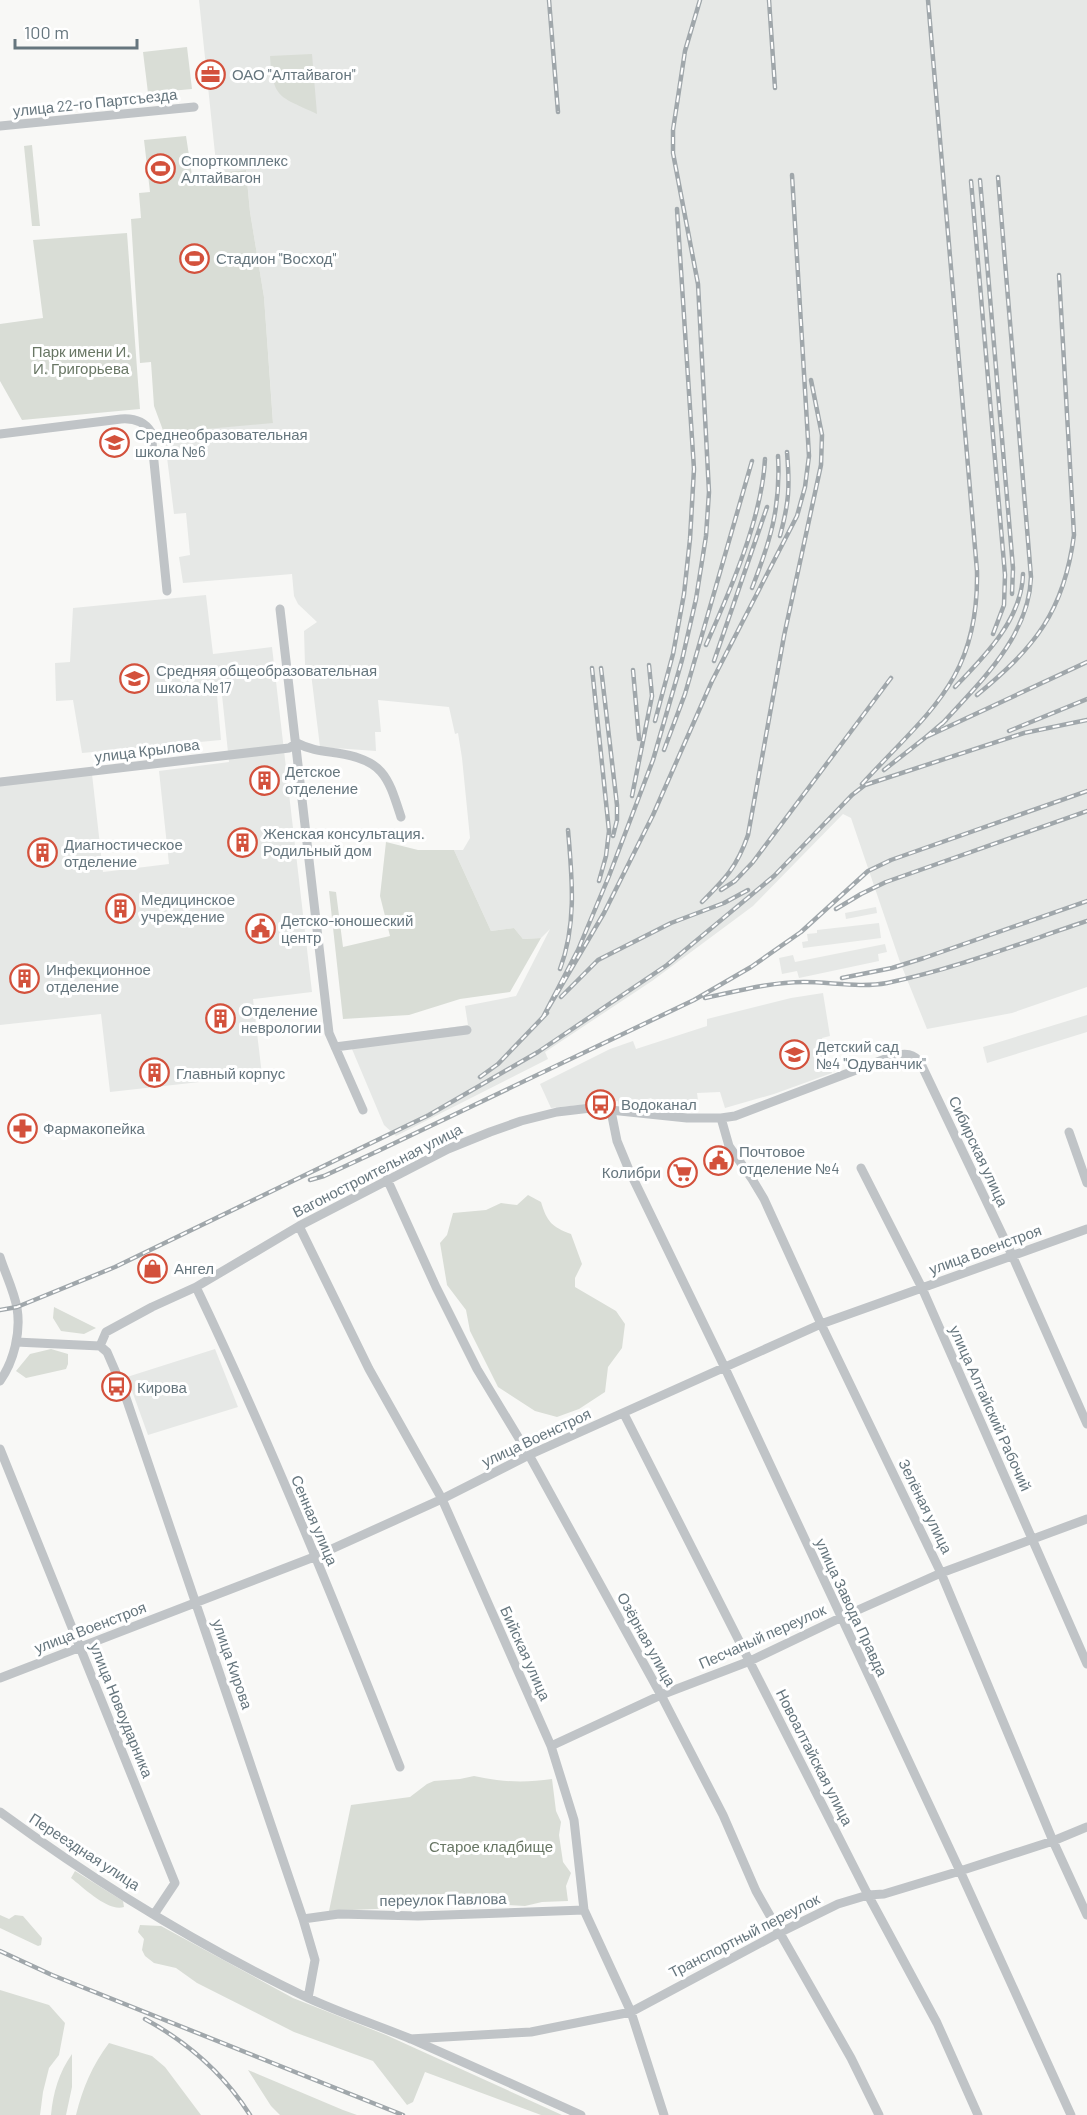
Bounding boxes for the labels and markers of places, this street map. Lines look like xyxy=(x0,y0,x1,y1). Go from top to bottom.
office icon: ОАО "Алтайвагон" xyxy=(195,58,227,90)
place label: ОАО "Алтайвагон" xyxy=(232,65,356,83)
place label: Спорткомплекс Алтайвагон xyxy=(181,151,289,186)
sports icon: Спорткомплекс Алтайвагон xyxy=(144,153,176,185)
sports icon: Стадион "Восход" xyxy=(179,242,211,274)
place label: Стадион "Восход" xyxy=(216,249,337,267)
place label: Среднеобразовательная школа №6 xyxy=(135,425,308,460)
school or university icon: Среднеобразовательная школа №6 xyxy=(98,427,130,459)
place label: Средняя общеобразовательная школа №17 xyxy=(156,661,377,696)
school or university icon: Средняя общеобразовательная школа №17 xyxy=(119,663,151,695)
place label: Детское отделение xyxy=(285,762,358,797)
building icon: Детское отделение xyxy=(248,764,280,796)
place label: Женская консультация. Родильный дом xyxy=(263,824,425,859)
building icon: Женская консультация. Родильный дом xyxy=(226,826,258,858)
place label: Диагностическое отделение xyxy=(64,835,183,870)
building icon: Диагностическое отделение xyxy=(27,837,59,869)
place label: Медицинское учреждение xyxy=(141,890,235,925)
building icon: Медицинское учреждение xyxy=(104,892,136,924)
place label: Детско-юношеский центр xyxy=(281,911,413,946)
public building icon: Детско-юношеский центр xyxy=(244,913,276,945)
place label: Инфекционное отделение xyxy=(46,960,151,995)
building icon: Инфекционное отделение xyxy=(9,962,41,994)
place label: Отделение неврологии xyxy=(241,1001,321,1036)
building icon: Отделение неврологии xyxy=(204,1003,236,1035)
place label: Детский сад №4 "Одуванчик" xyxy=(816,1037,926,1072)
school or university icon: Детский сад №4 "Одуванчик" xyxy=(779,1039,811,1071)
building icon: Главный корпус xyxy=(139,1057,171,1089)
place label: Главный корпус xyxy=(176,1064,286,1082)
bus stop icon: Водоканал xyxy=(584,1088,616,1120)
place label: Водоканал xyxy=(621,1095,697,1113)
pharmacy icon: Фармакопейка xyxy=(6,1112,38,1144)
place label: Фармакопейка xyxy=(43,1119,146,1137)
place label: Почтовое отделение №4 xyxy=(739,1142,839,1177)
public building icon: Почтовое отделение №4 xyxy=(702,1144,734,1176)
supermarket icon: Колибри xyxy=(666,1156,698,1188)
place label: Колибри xyxy=(602,1163,661,1181)
shop icon: Ангел xyxy=(137,1252,169,1284)
place label: Ангел xyxy=(174,1259,214,1277)
bus stop icon: Кирова xyxy=(100,1371,132,1403)
place label: Кирова xyxy=(137,1378,188,1396)

